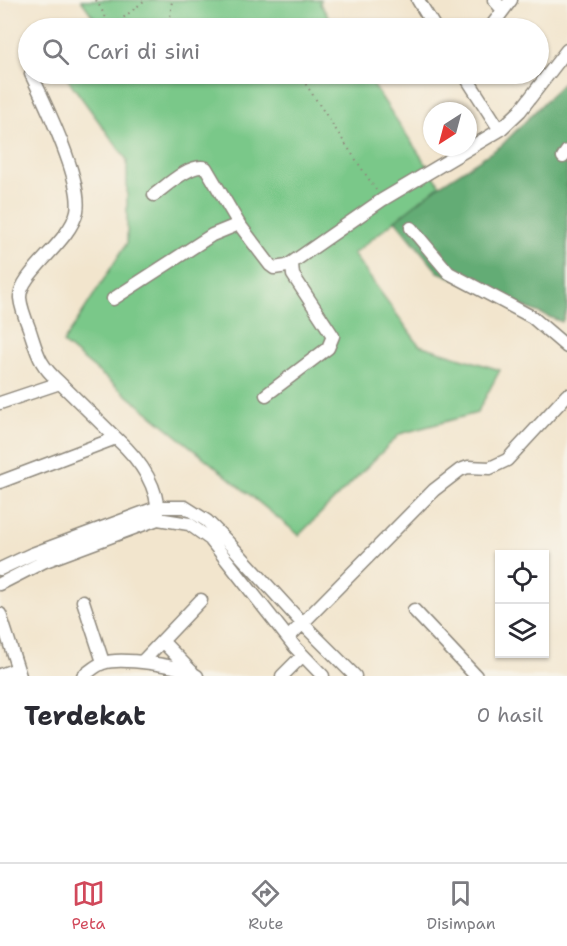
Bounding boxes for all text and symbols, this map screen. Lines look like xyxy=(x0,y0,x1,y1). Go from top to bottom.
search box xyxy=(18,18,549,84)
icon: search xyxy=(39,35,72,68)
text: Cari di sini xyxy=(87,37,200,66)
north arrow xyxy=(423,102,477,156)
map controls xyxy=(495,550,549,658)
button: locate xyxy=(495,550,549,604)
button: layers xyxy=(495,604,549,658)
text: Terdekat xyxy=(24,698,146,733)
text: 0 hasil xyxy=(477,702,543,728)
tab: Peta xyxy=(71,877,105,934)
tab: Rute xyxy=(248,877,284,934)
tab: Disimpan xyxy=(426,877,496,934)

